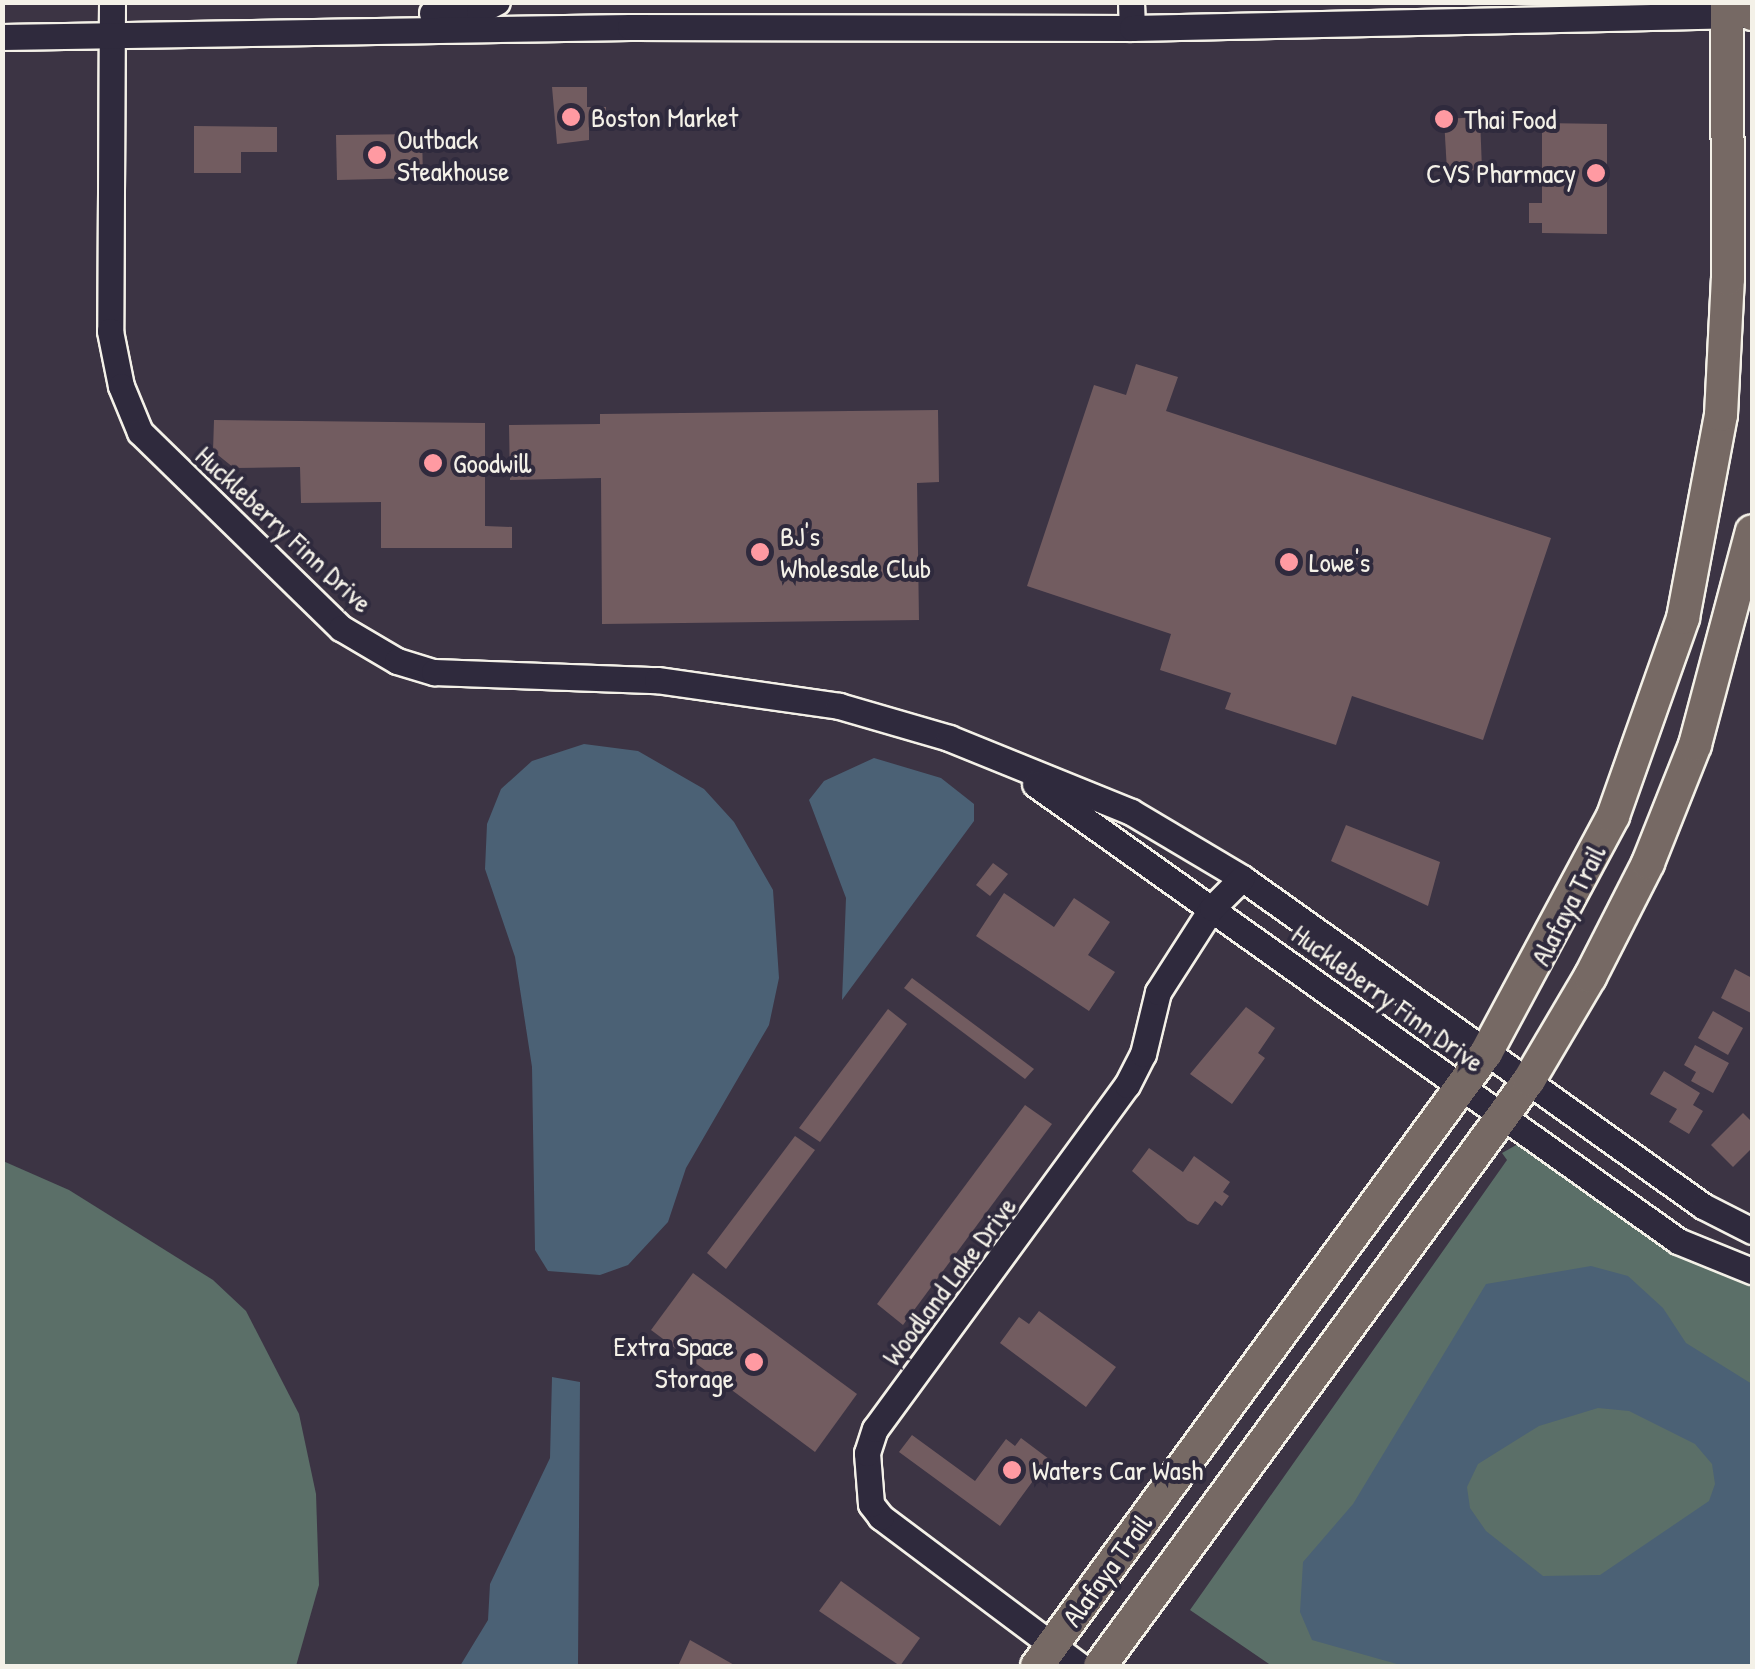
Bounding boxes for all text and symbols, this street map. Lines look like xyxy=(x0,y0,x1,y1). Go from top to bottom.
place label: Boston Market xyxy=(591,100,738,134)
place label: Thai Food xyxy=(1464,102,1557,136)
marker: Boston Market xyxy=(560,106,582,128)
marker: Thai Food xyxy=(1433,108,1455,130)
place label: Outback Steakhouse xyxy=(397,122,509,188)
marker: Outback Steakhouse xyxy=(366,144,388,166)
place label: CVS Pharmacy xyxy=(1426,156,1576,190)
marker: CVS Pharmacy xyxy=(1585,162,1607,184)
street label: Huckleberry Finn Drive xyxy=(189,439,379,619)
place label: Goodwill xyxy=(453,446,531,480)
marker: Goodwill xyxy=(422,452,444,474)
place label: BJ's Wholesale Club xyxy=(780,519,931,585)
marker: BJ's Wholesale Club xyxy=(749,541,771,563)
place label: Lowe's xyxy=(1309,545,1370,579)
marker: Lowe's xyxy=(1278,551,1300,573)
street label: Alafaya Trail xyxy=(1523,839,1613,971)
street label: Huckleberry Finn Drive xyxy=(1285,917,1491,1079)
street label: Woodland Lake Drive xyxy=(875,1190,1023,1372)
place label: Extra Space Storage xyxy=(613,1329,734,1395)
marker: Extra Space Storage xyxy=(743,1351,765,1373)
place label: Waters Car Wash xyxy=(1032,1453,1203,1487)
marker: Waters Car Wash xyxy=(1001,1459,1023,1481)
street label: Alafaya Trail xyxy=(1055,1507,1159,1633)

